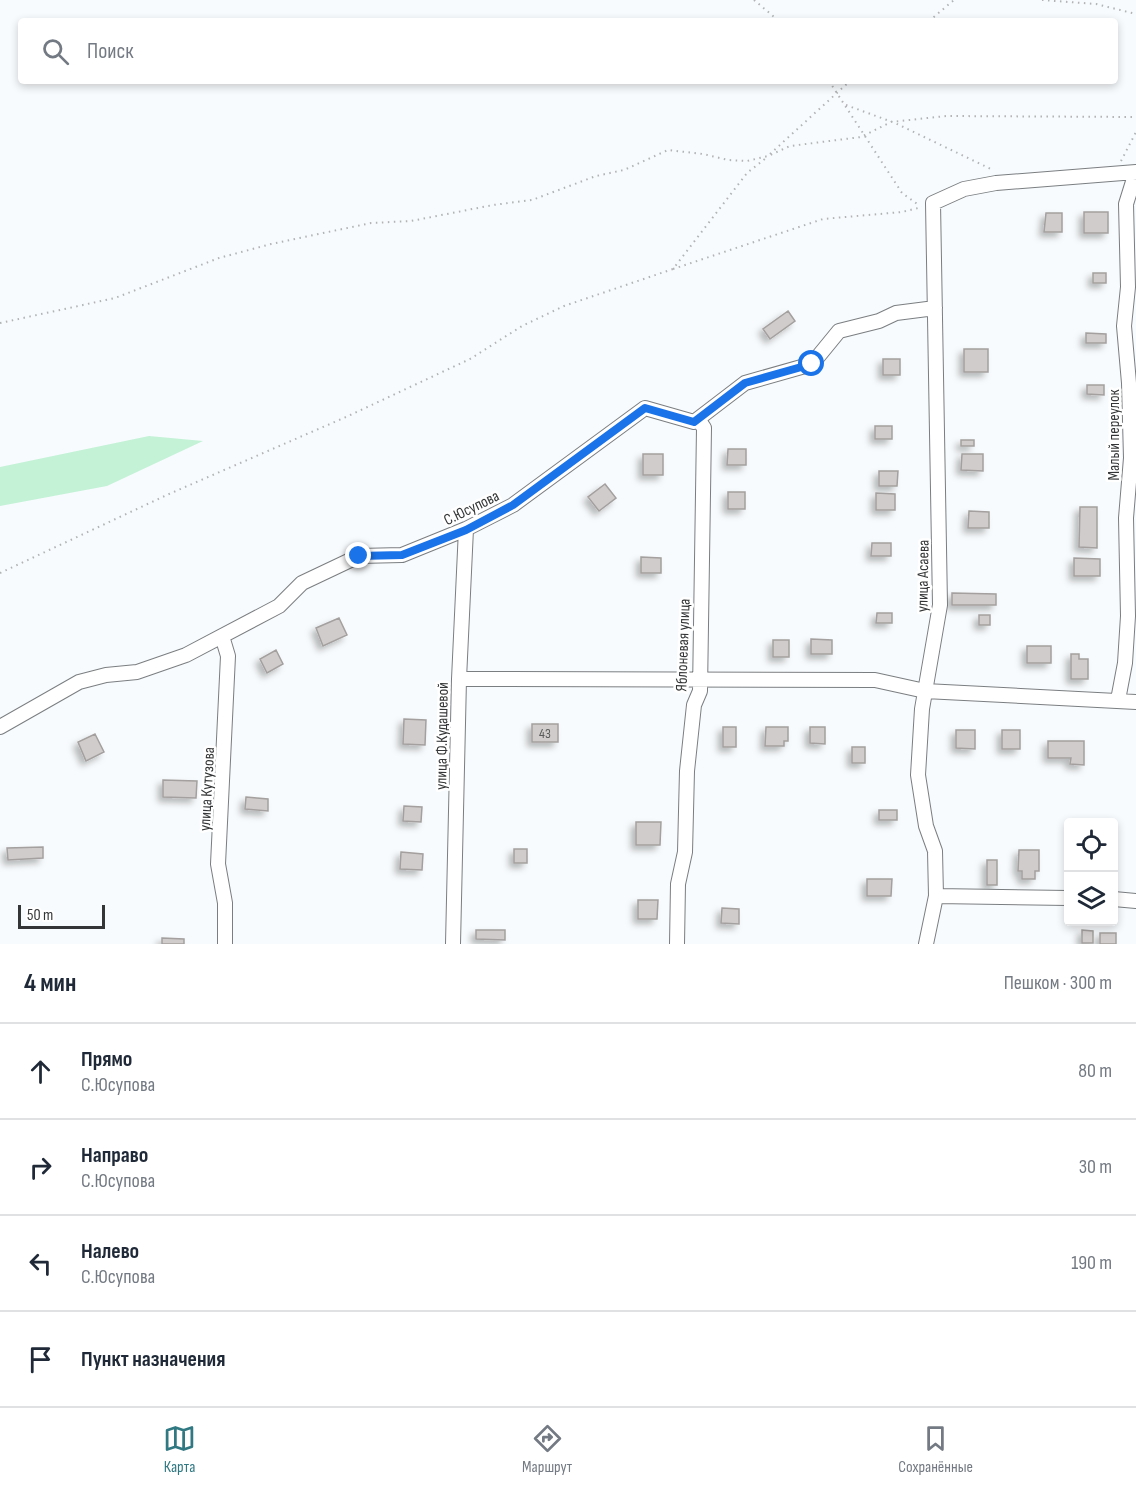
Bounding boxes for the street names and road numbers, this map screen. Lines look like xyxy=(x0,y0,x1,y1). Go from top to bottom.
street label: Малый переулок xyxy=(1105,388,1124,481)
street label: С.Юсупова xyxy=(441,487,502,530)
street label: улица Асаева xyxy=(913,540,934,612)
street label: Яблоневая улица xyxy=(672,598,695,692)
street label: улица Ф.Кудашевой xyxy=(432,682,453,790)
street label: улица Кутузова xyxy=(196,747,219,831)

